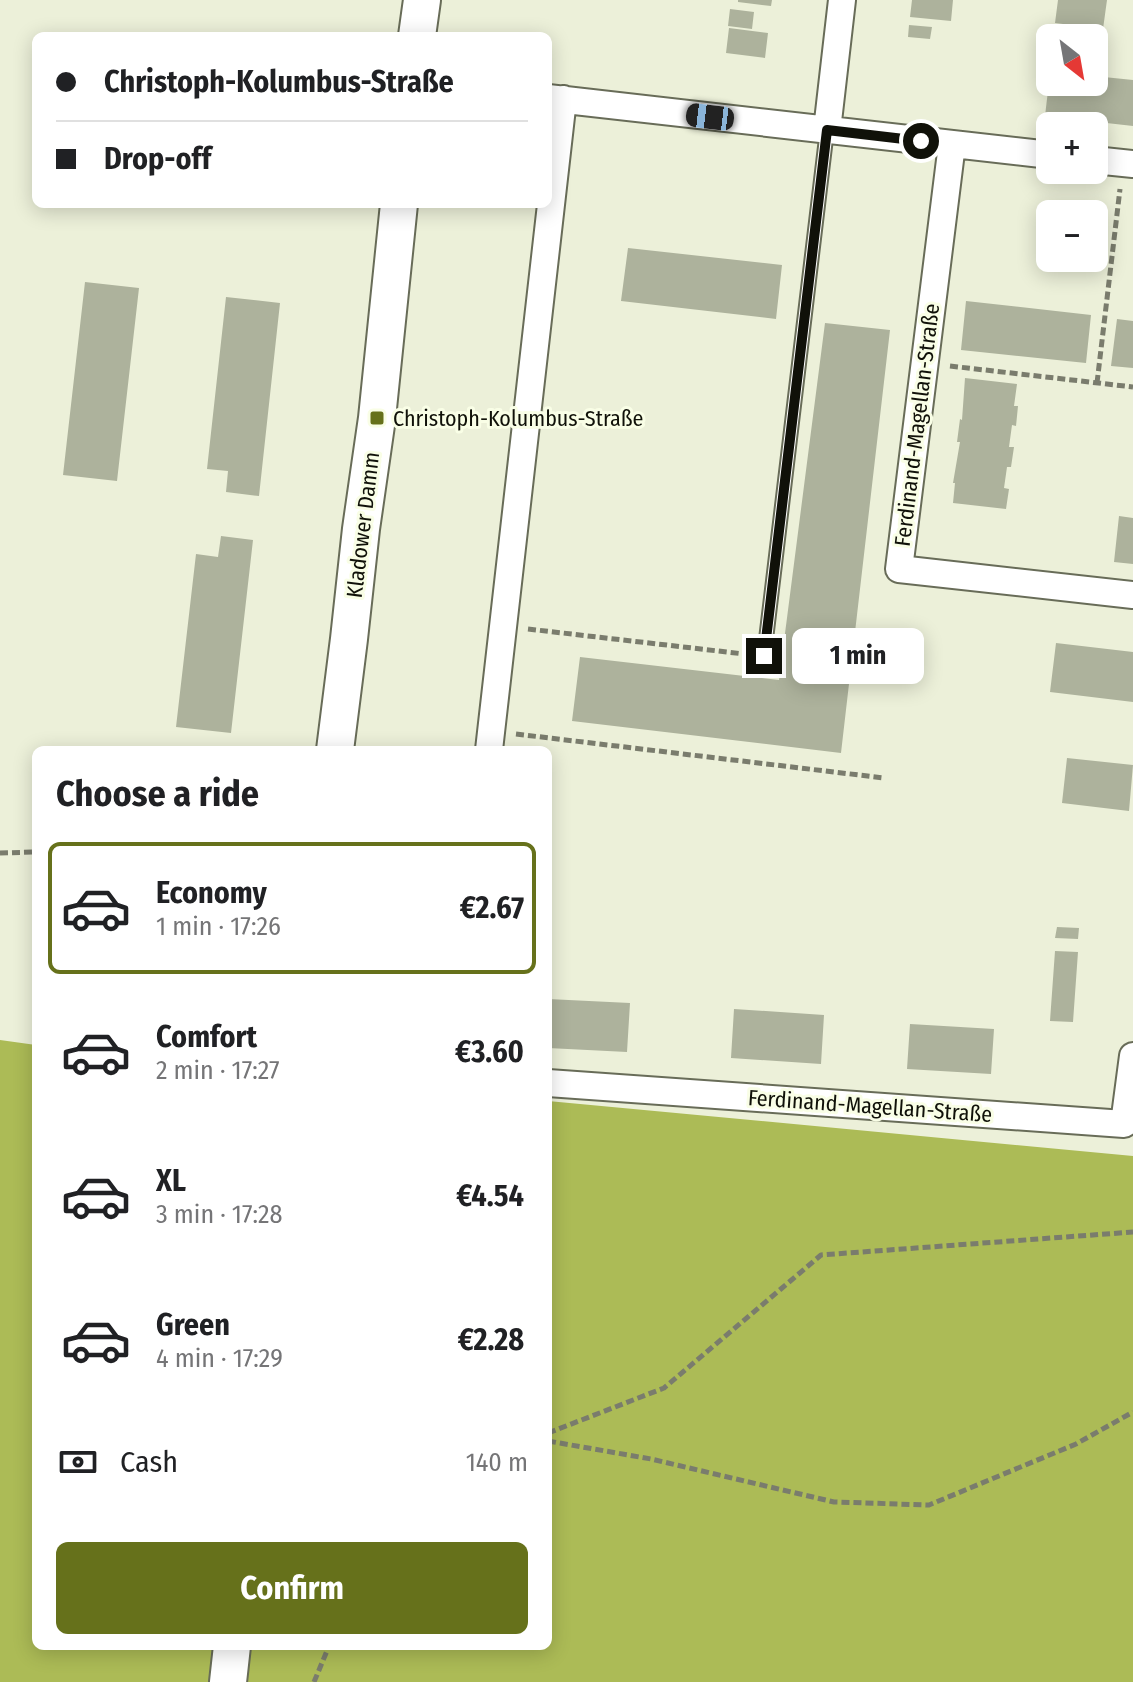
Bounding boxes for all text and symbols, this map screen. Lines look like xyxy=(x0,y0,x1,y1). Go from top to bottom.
north arrow xyxy=(1036,24,1108,96)
map controls xyxy=(1036,24,1108,272)
text: Christoph-Kolumbus-Straße xyxy=(104,64,454,100)
car xyxy=(685,102,735,132)
button: + xyxy=(1036,112,1108,184)
route start xyxy=(903,123,939,159)
text: Drop-off xyxy=(104,141,211,177)
button: − xyxy=(1036,200,1108,272)
street label: Ferdinand-Magellan-Straße xyxy=(889,302,945,548)
place label: Christoph-Kolumbus-Straße xyxy=(393,405,643,432)
marker: Christoph-Kolumbus-Straße xyxy=(368,409,386,427)
street label: Kladower Damm xyxy=(341,451,385,599)
callout: 1 min xyxy=(792,628,924,684)
route end xyxy=(746,638,782,674)
text: 1 min xyxy=(830,640,886,671)
text: Choose a ride xyxy=(56,772,259,816)
icon: car xyxy=(60,872,132,944)
text: Economy xyxy=(156,875,267,911)
text: €2.67 xyxy=(460,890,524,926)
text: 1 min · 17:26 xyxy=(156,911,281,942)
icon: car xyxy=(60,1016,132,1088)
text: Comfort xyxy=(156,1019,257,1055)
text: €3.60 xyxy=(455,1034,524,1070)
text: 2 min · 17:27 xyxy=(156,1055,280,1086)
street label: Ferdinand-Magellan-Straße xyxy=(747,1084,993,1128)
icon: car xyxy=(60,1160,132,1232)
text: XL xyxy=(156,1163,186,1199)
text: €4.54 xyxy=(456,1178,524,1214)
text: 3 min · 17:28 xyxy=(156,1199,282,1230)
icon: car xyxy=(60,1304,132,1376)
text: Green xyxy=(156,1307,230,1343)
text: €2.28 xyxy=(458,1322,524,1358)
text: 4 min · 17:29 xyxy=(156,1343,283,1374)
icon: cash xyxy=(56,1440,100,1484)
text: Cash xyxy=(120,1444,178,1480)
text: 140 m xyxy=(466,1447,528,1478)
button: Confirm xyxy=(56,1542,528,1634)

